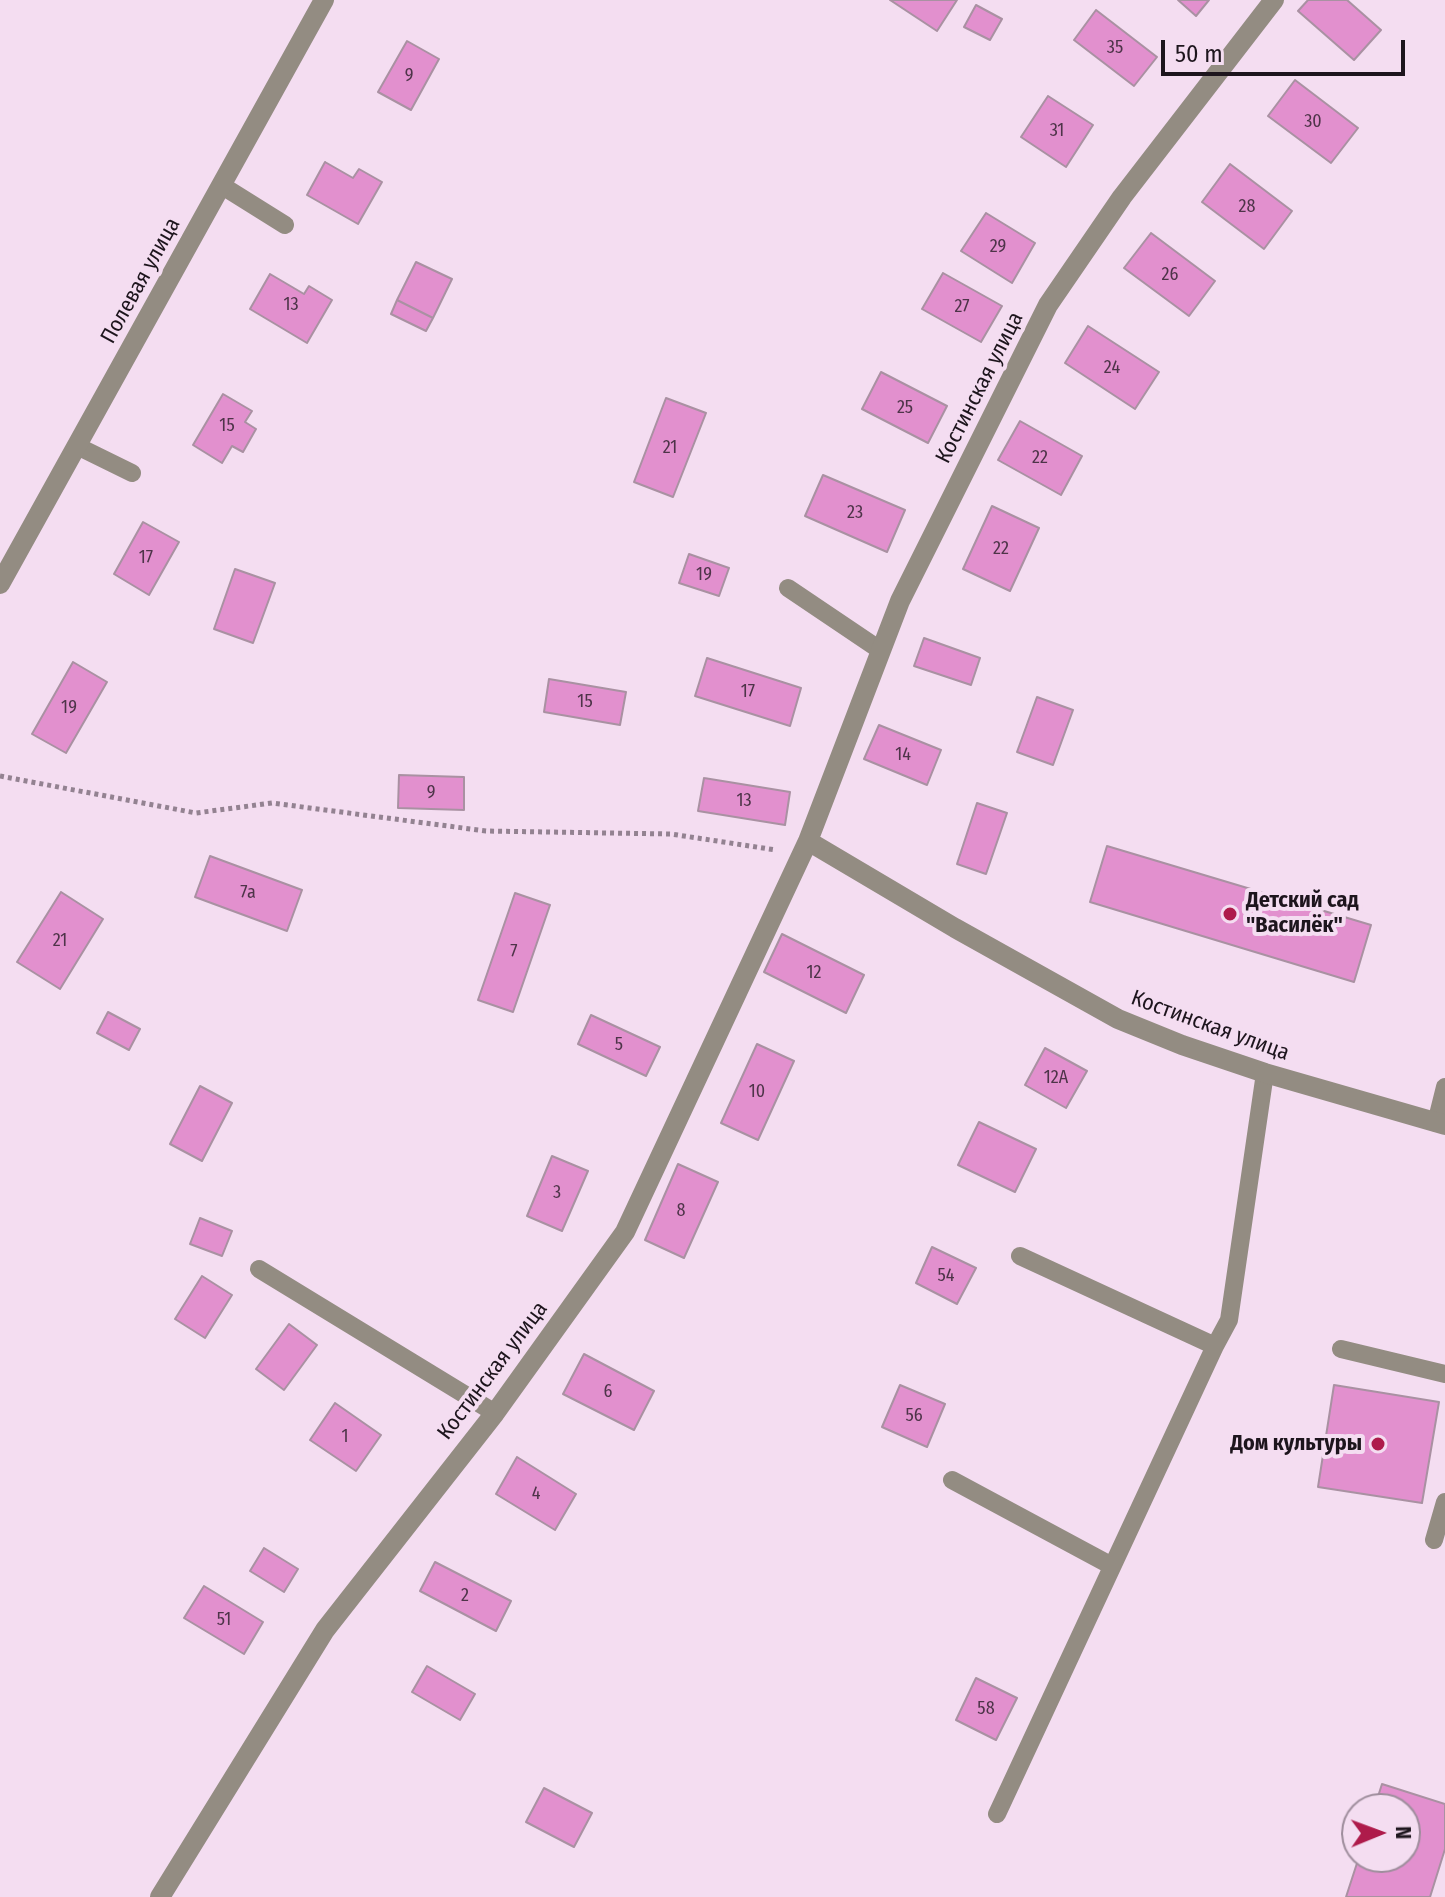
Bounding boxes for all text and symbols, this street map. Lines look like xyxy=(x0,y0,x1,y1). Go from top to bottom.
scale bar xyxy=(1165,24,1409,74)
house number: 35 xyxy=(1107,37,1123,59)
text: 50 m xyxy=(1175,40,1223,68)
house number: 9 xyxy=(405,65,413,87)
house number: 30 xyxy=(1304,111,1322,133)
house number: 31 xyxy=(1050,120,1064,142)
house number: 28 xyxy=(1239,196,1255,218)
street label: Полевая улица xyxy=(96,214,186,348)
house number: 29 xyxy=(990,236,1006,258)
house number: 26 xyxy=(1162,264,1178,286)
house number: 13 xyxy=(283,294,299,316)
house number: 27 xyxy=(954,296,970,318)
street label: Костинская улица xyxy=(930,308,1030,468)
house number: 24 xyxy=(1104,357,1120,379)
house number: 25 xyxy=(897,397,913,419)
house number: 15 xyxy=(219,415,235,437)
house number: 21 xyxy=(663,437,677,459)
house number: 22 xyxy=(1032,447,1048,469)
house number: 23 xyxy=(847,502,863,524)
house number: 22 xyxy=(993,538,1009,560)
house number: 17 xyxy=(139,547,153,569)
house number: 19 xyxy=(696,564,712,586)
house number: 17 xyxy=(741,681,755,703)
house number: 15 xyxy=(577,691,593,713)
house number: 19 xyxy=(61,697,77,719)
house number: 14 xyxy=(895,744,911,766)
house number: 9 xyxy=(427,782,435,804)
house number: 13 xyxy=(736,790,752,812)
house number: 7а xyxy=(240,882,256,904)
place label: Детский сад "Василёк" xyxy=(1246,888,1359,940)
marker: Детский сад "Василёк" xyxy=(1221,905,1239,923)
house number: 21 xyxy=(53,930,67,952)
house number: 7 xyxy=(510,941,518,963)
house number: 12 xyxy=(807,962,821,984)
street label: Костинская улица xyxy=(1127,985,1293,1067)
house number: 5 xyxy=(615,1034,623,1056)
house number: 12А xyxy=(1044,1067,1068,1089)
house number: 10 xyxy=(749,1081,765,1103)
house number: 3 xyxy=(553,1182,561,1204)
house number: 8 xyxy=(677,1200,685,1222)
house number: 54 xyxy=(938,1265,954,1287)
street label: Костинская улица xyxy=(432,1297,554,1445)
house number: 6 xyxy=(604,1381,612,1403)
house number: 56 xyxy=(905,1405,923,1427)
house number: 1 xyxy=(341,1426,349,1448)
place label: Дом культуры xyxy=(1230,1431,1362,1457)
marker: Дом культуры xyxy=(1369,1435,1387,1453)
house number: 4 xyxy=(532,1483,540,1505)
house number: 2 xyxy=(461,1585,469,1607)
house number: 51 xyxy=(217,1609,231,1631)
house number: 58 xyxy=(977,1698,995,1720)
north arrow xyxy=(1341,1793,1421,1873)
text: N xyxy=(1390,1826,1417,1839)

